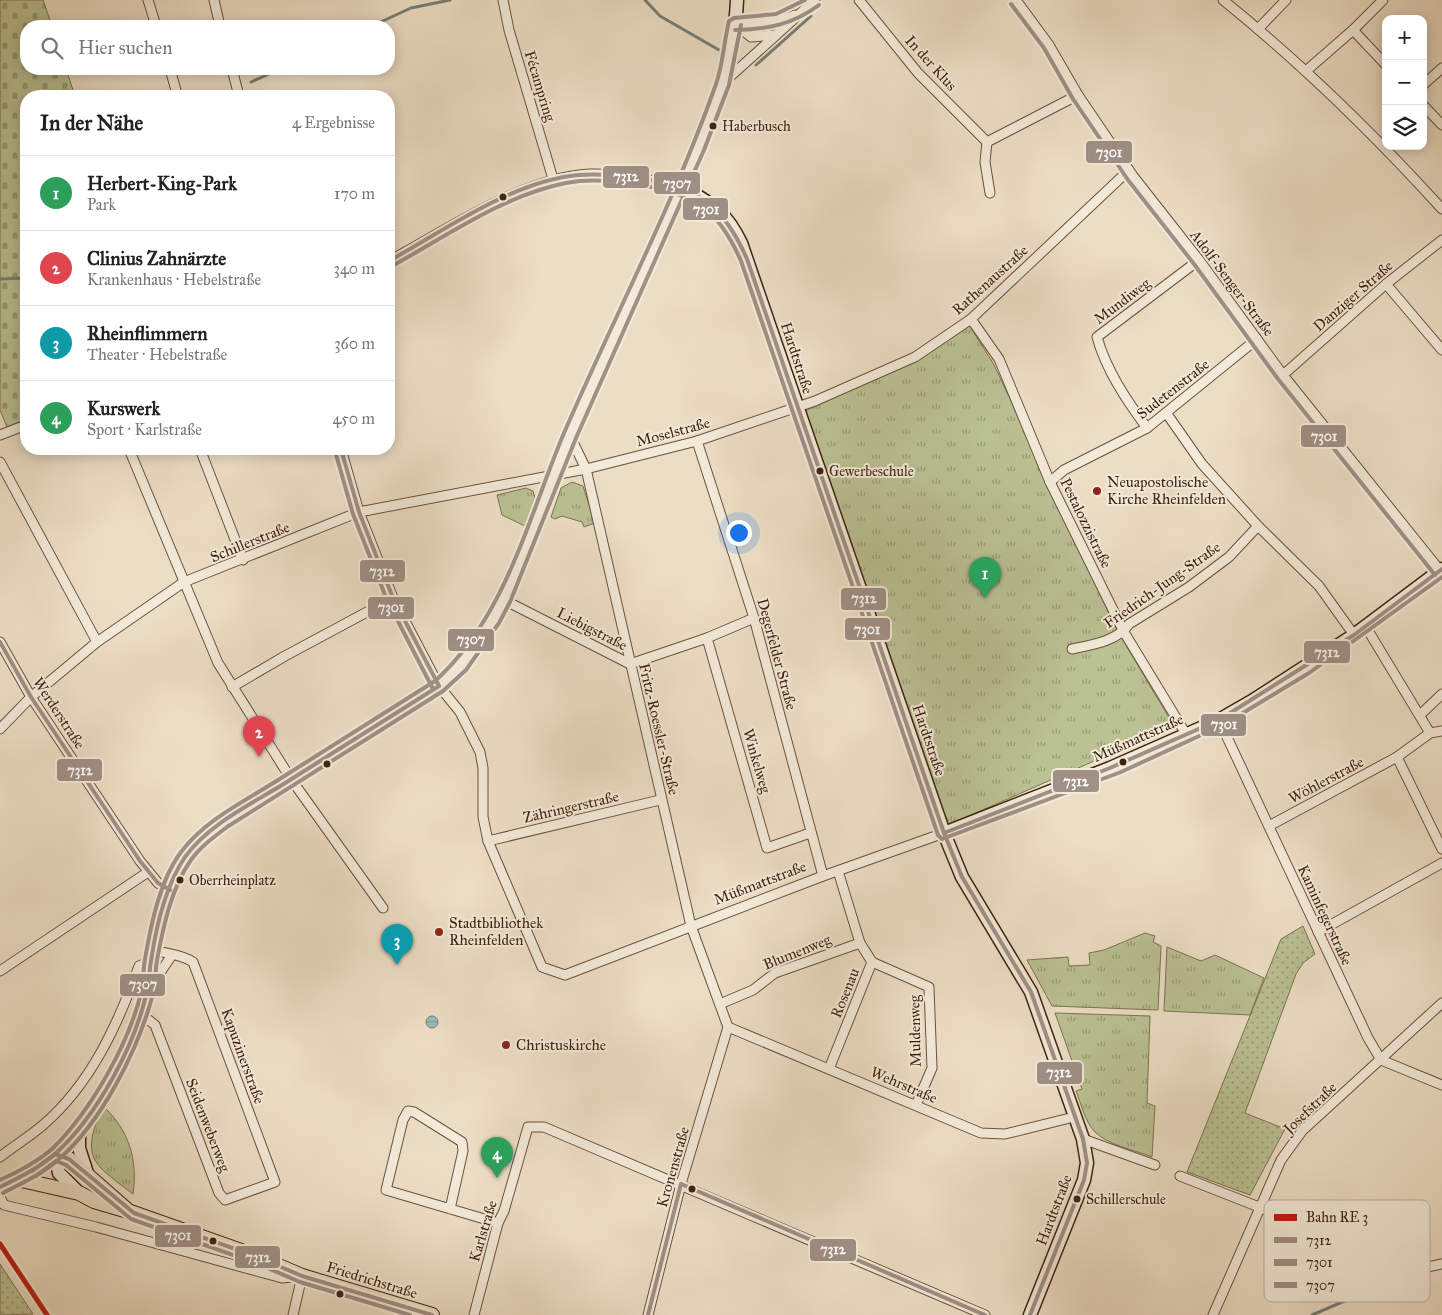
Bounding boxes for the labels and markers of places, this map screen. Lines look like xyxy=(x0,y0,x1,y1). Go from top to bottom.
place label: Haberbusch xyxy=(722,118,791,135)
marker: Haberbusch xyxy=(708,121,718,131)
unlabelled marker xyxy=(498,192,508,202)
place label: Gewerbeschule xyxy=(829,463,914,480)
marker: Gewerbeschule xyxy=(815,466,825,476)
place label: Neuapostolische Kirche Rheinfelden xyxy=(1107,473,1226,508)
marker: Neuapostolische Kirche Rheinfelden xyxy=(1091,485,1103,497)
pin: 1 xyxy=(969,557,1001,598)
pin: 2 xyxy=(243,716,275,757)
unlabelled marker xyxy=(1118,757,1128,767)
unlabelled marker xyxy=(322,759,332,769)
place label: Oberrheinplatz xyxy=(189,872,276,889)
marker: Oberrheinplatz xyxy=(175,875,185,885)
place label: Stadtbibliothek Rheinfelden xyxy=(449,914,543,949)
pin: 3 xyxy=(381,924,413,965)
marker: Stadtbibliothek Rheinfelden xyxy=(433,926,445,938)
place label: Christuskirche xyxy=(516,1036,606,1054)
marker: Christuskirche xyxy=(500,1039,512,1051)
pin: 4 xyxy=(481,1137,513,1178)
unlabelled marker xyxy=(687,1184,697,1194)
place label: Schillerschule xyxy=(1086,1191,1166,1208)
marker: Schillerschule xyxy=(1072,1194,1082,1204)
unlabelled marker xyxy=(208,1236,218,1246)
unlabelled marker xyxy=(335,1289,345,1299)

